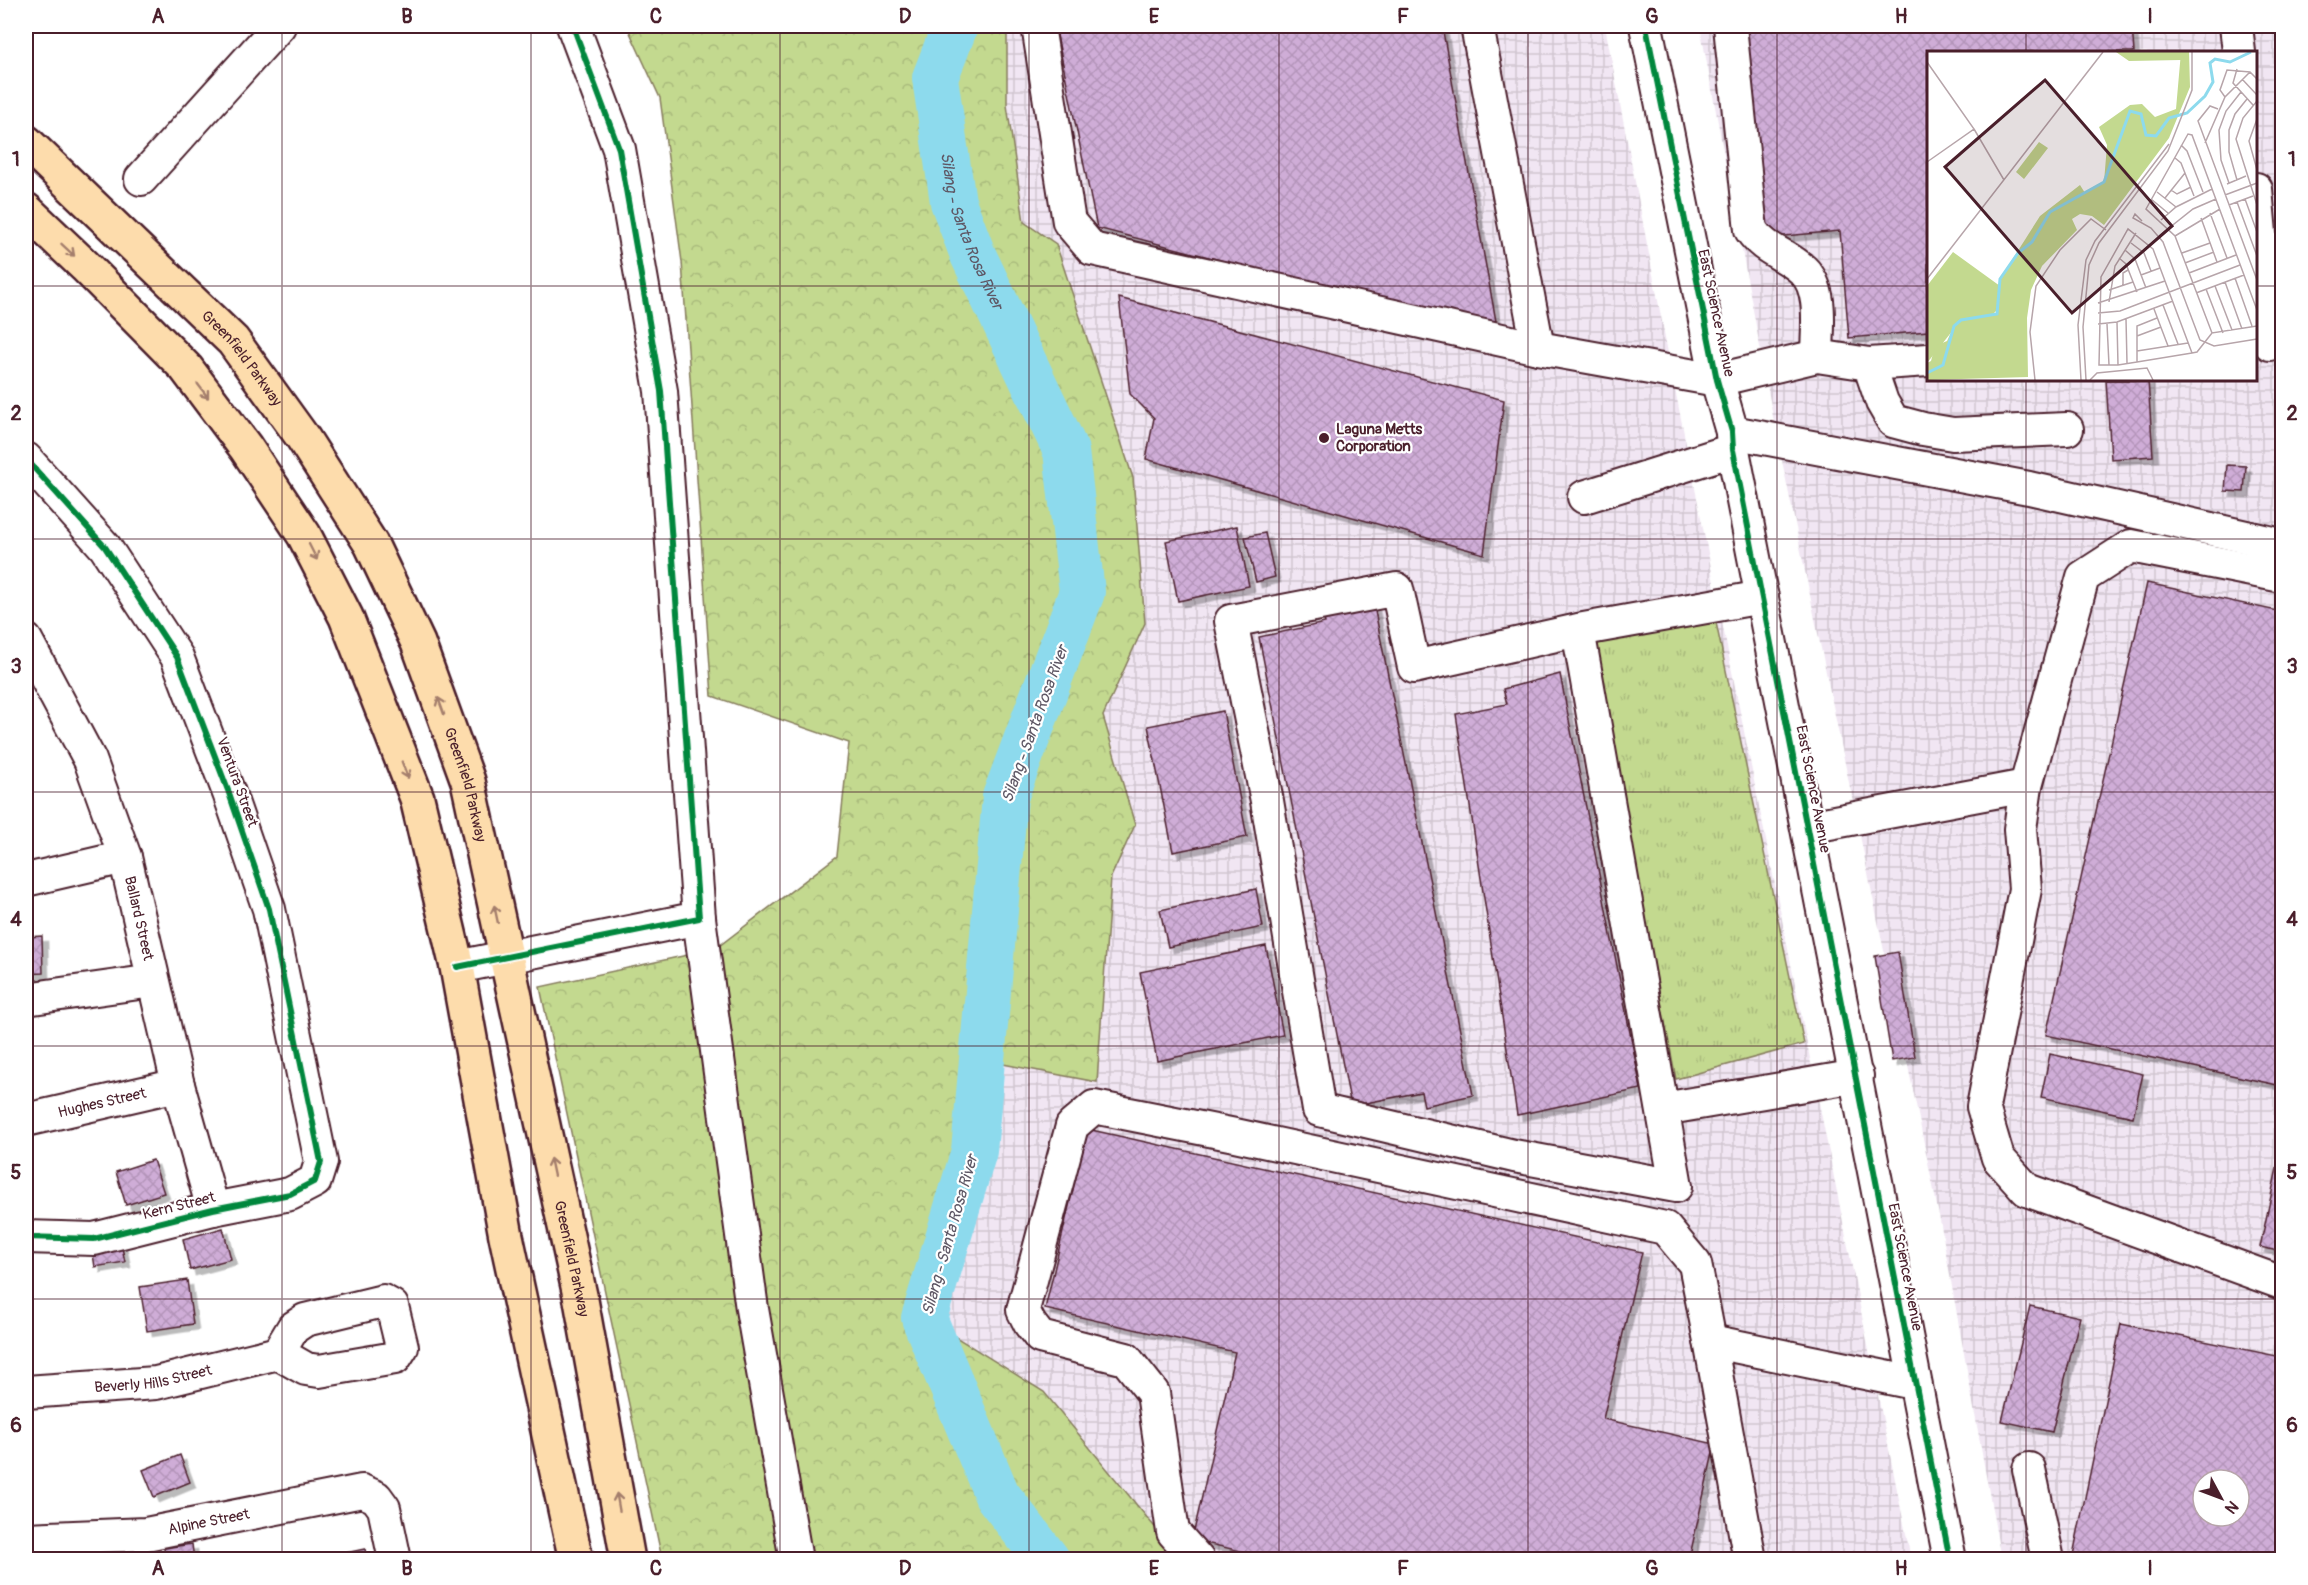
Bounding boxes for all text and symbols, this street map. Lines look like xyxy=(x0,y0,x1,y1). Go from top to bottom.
text: A xyxy=(152,4,165,29)
text: B xyxy=(401,4,413,29)
text: C xyxy=(650,4,662,29)
text: D xyxy=(899,4,912,29)
text: E xyxy=(1149,4,1160,29)
text: F xyxy=(1397,4,1409,29)
text: G xyxy=(1645,4,1659,29)
text: H xyxy=(1895,4,1908,29)
text: I xyxy=(2147,4,2153,29)
inset map xyxy=(1927,51,2257,381)
text: 1 xyxy=(12,147,20,172)
text: 1 xyxy=(2288,147,2296,172)
water label: Silang - Santa Rosa River xyxy=(936,151,1008,315)
one-way arrow xyxy=(61,243,76,257)
street label: East Science Avenue xyxy=(1693,248,1739,379)
street label: Greenfield Parkway xyxy=(197,306,287,410)
one-way arrow xyxy=(196,383,209,399)
text: 2 xyxy=(10,401,22,426)
text: 2 xyxy=(2286,401,2298,426)
place label: Laguna Metts Corporation xyxy=(1336,420,1423,456)
marker: Laguna Metts Corporation xyxy=(1317,431,1331,445)
one-way arrow xyxy=(307,543,319,561)
water label: Silang - Santa Rosa River xyxy=(997,641,1074,805)
text: 3 xyxy=(10,654,22,679)
text: 3 xyxy=(2286,654,2298,679)
one-way arrow xyxy=(435,697,446,716)
street label: East Science Avenue xyxy=(1791,723,1835,855)
street label: Greenfield Parkway xyxy=(440,725,491,844)
street label: Ventura Street xyxy=(212,734,262,830)
one-way arrow xyxy=(401,760,412,779)
street label: Ballard Street xyxy=(120,874,158,963)
one-way arrow xyxy=(490,905,502,924)
text: 4 xyxy=(10,907,22,932)
text: 4 xyxy=(2286,907,2298,932)
street label: Hughes Street xyxy=(56,1083,149,1122)
water label: Silang - Santa Rosa River xyxy=(918,1150,983,1317)
one-way arrow xyxy=(545,1157,557,1176)
text: 5 xyxy=(11,1160,22,1185)
text: 5 xyxy=(2287,1160,2298,1185)
street label: Kern Street xyxy=(141,1188,218,1224)
street label: Greenfield Parkway xyxy=(550,1199,593,1319)
street label: East Science Avenue xyxy=(1883,1201,1927,1333)
street label: Beverly Hills Street xyxy=(94,1360,215,1397)
text: 6 xyxy=(10,1413,22,1438)
text: 6 xyxy=(2286,1413,2298,1438)
north arrow xyxy=(2191,1468,2251,1528)
one-way arrow xyxy=(612,1493,623,1512)
text: N xyxy=(2220,1497,2243,1518)
street label: Alpine Street xyxy=(166,1504,252,1539)
text: A xyxy=(152,1556,165,1581)
text: B xyxy=(401,1556,413,1581)
text: C xyxy=(650,1556,662,1581)
text: D xyxy=(899,1556,912,1581)
text: E xyxy=(1149,1556,1160,1581)
text: F xyxy=(1397,1556,1409,1581)
text: G xyxy=(1645,1556,1659,1581)
text: H xyxy=(1895,1556,1908,1581)
text: I xyxy=(2147,1556,2153,1581)

